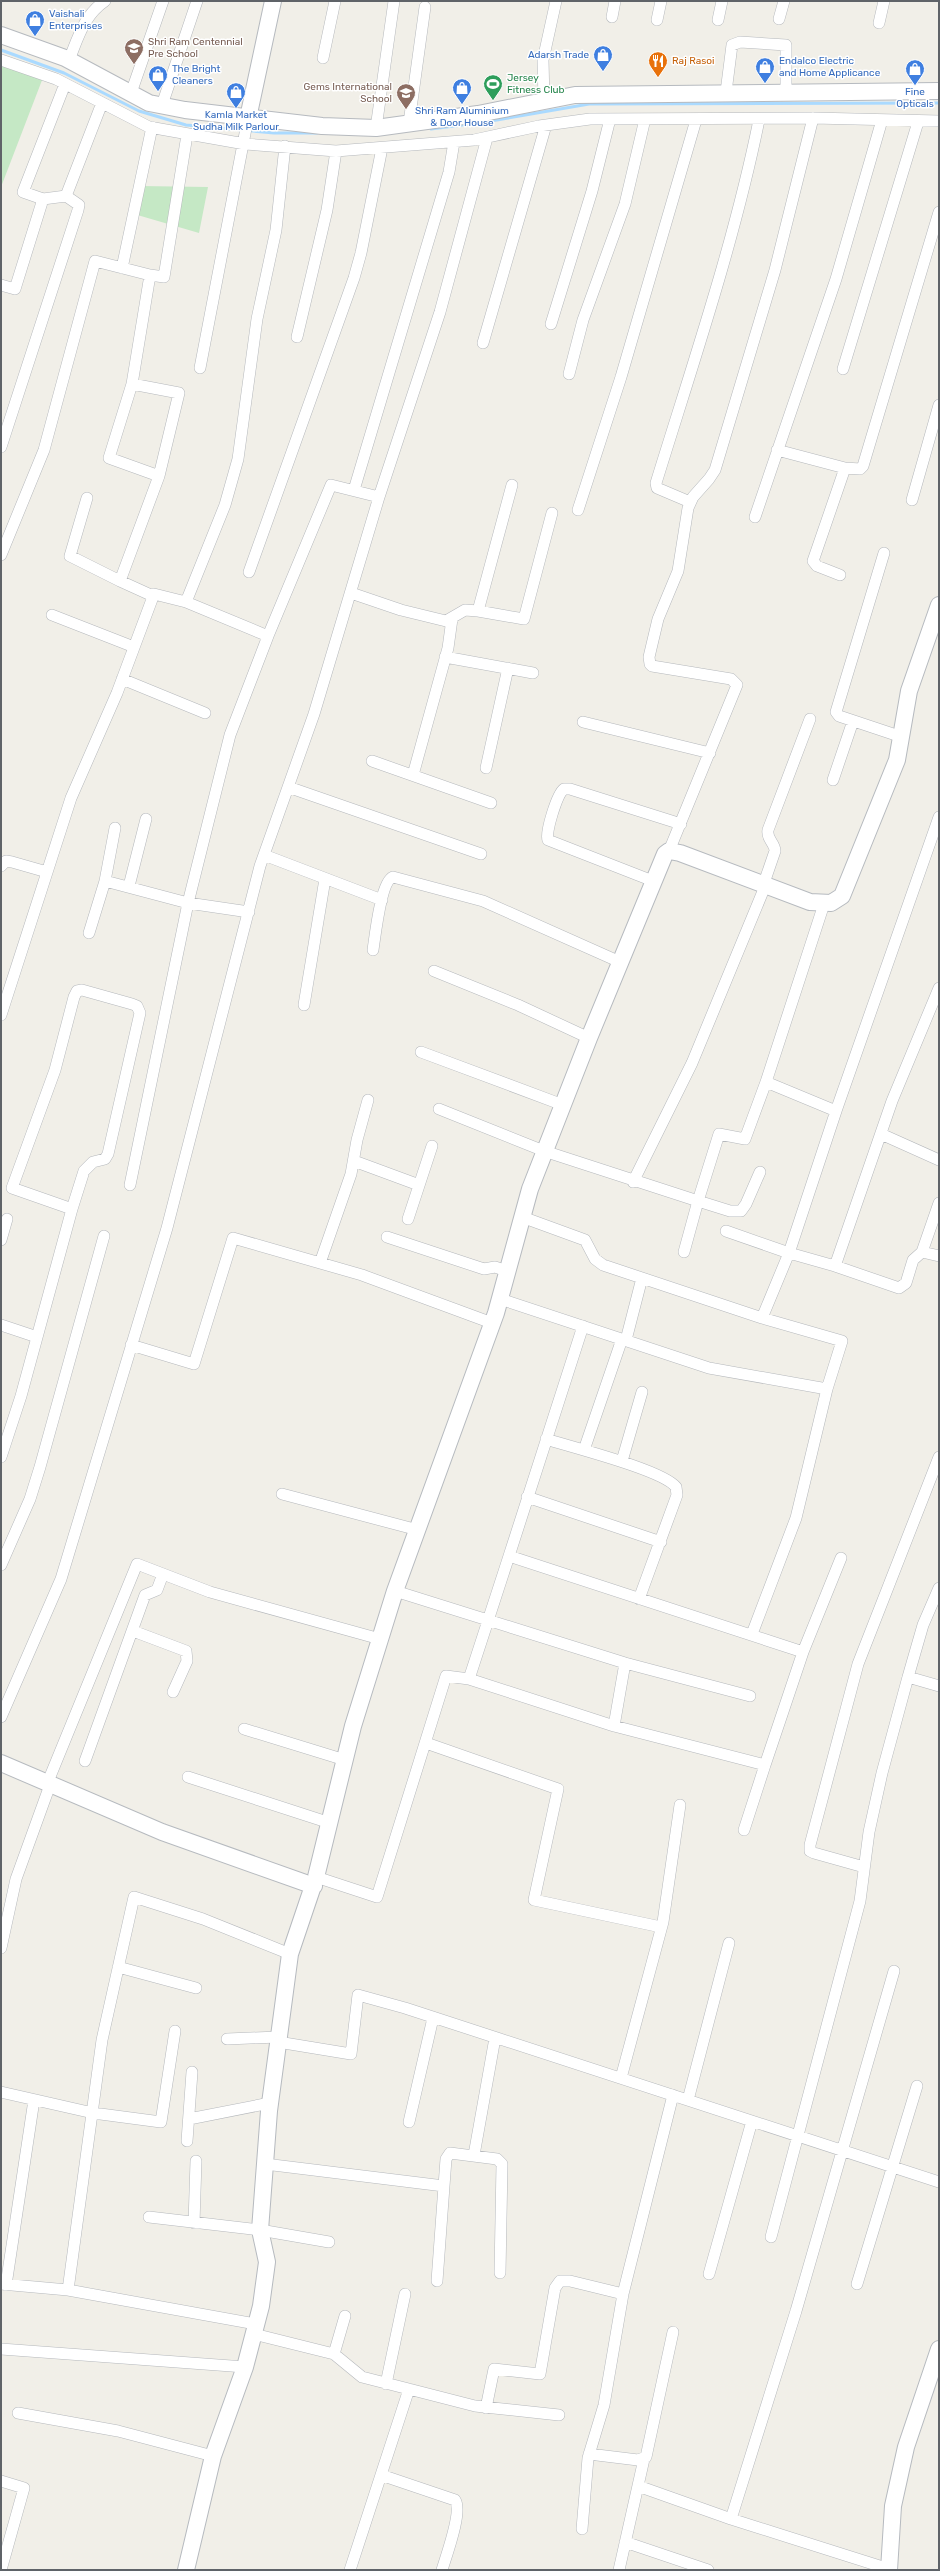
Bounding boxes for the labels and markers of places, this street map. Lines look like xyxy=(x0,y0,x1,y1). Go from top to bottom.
place label: Vaishali Enterprises xyxy=(49,8,102,32)
shop icon: Vaishali Enterprises xyxy=(24,9,46,37)
place label: Shri Ram Centennial Pre School xyxy=(148,36,243,60)
school or university icon: Shri Ram Centennial Pre School xyxy=(123,37,145,65)
shop icon: Adarsh Trade xyxy=(592,44,614,72)
place label: Adarsh Trade xyxy=(528,49,589,61)
restaurant icon: Raj Rasoi xyxy=(647,50,669,78)
place label: Raj Rasoi xyxy=(672,55,715,67)
place label: Endalco Electric and Home Applicance xyxy=(779,55,881,79)
shop icon: Endalco Electric and Home Applicance xyxy=(754,56,776,84)
shop icon: Fine Opticals xyxy=(904,58,926,86)
place label: The Bright Cleaners xyxy=(172,63,221,87)
shop icon: The Bright Cleaners xyxy=(147,64,169,92)
place label: Jersey Fitness Club xyxy=(507,72,565,96)
sports icon: Jersey Fitness Club xyxy=(482,73,504,101)
shop icon: Shri Ram Aluminium & Door House xyxy=(451,77,473,105)
shop icon: Kamla Market Sudha Milk Parlour xyxy=(225,81,247,109)
place label: Gems International School xyxy=(304,81,392,105)
school or university icon: Gems International School xyxy=(395,82,417,110)
place label: Fine Opticals xyxy=(896,86,934,110)
place label: Shri Ram Aluminium & Door House xyxy=(415,105,509,129)
place label: Kamla Market Sudha Milk Parlour xyxy=(193,109,279,133)

